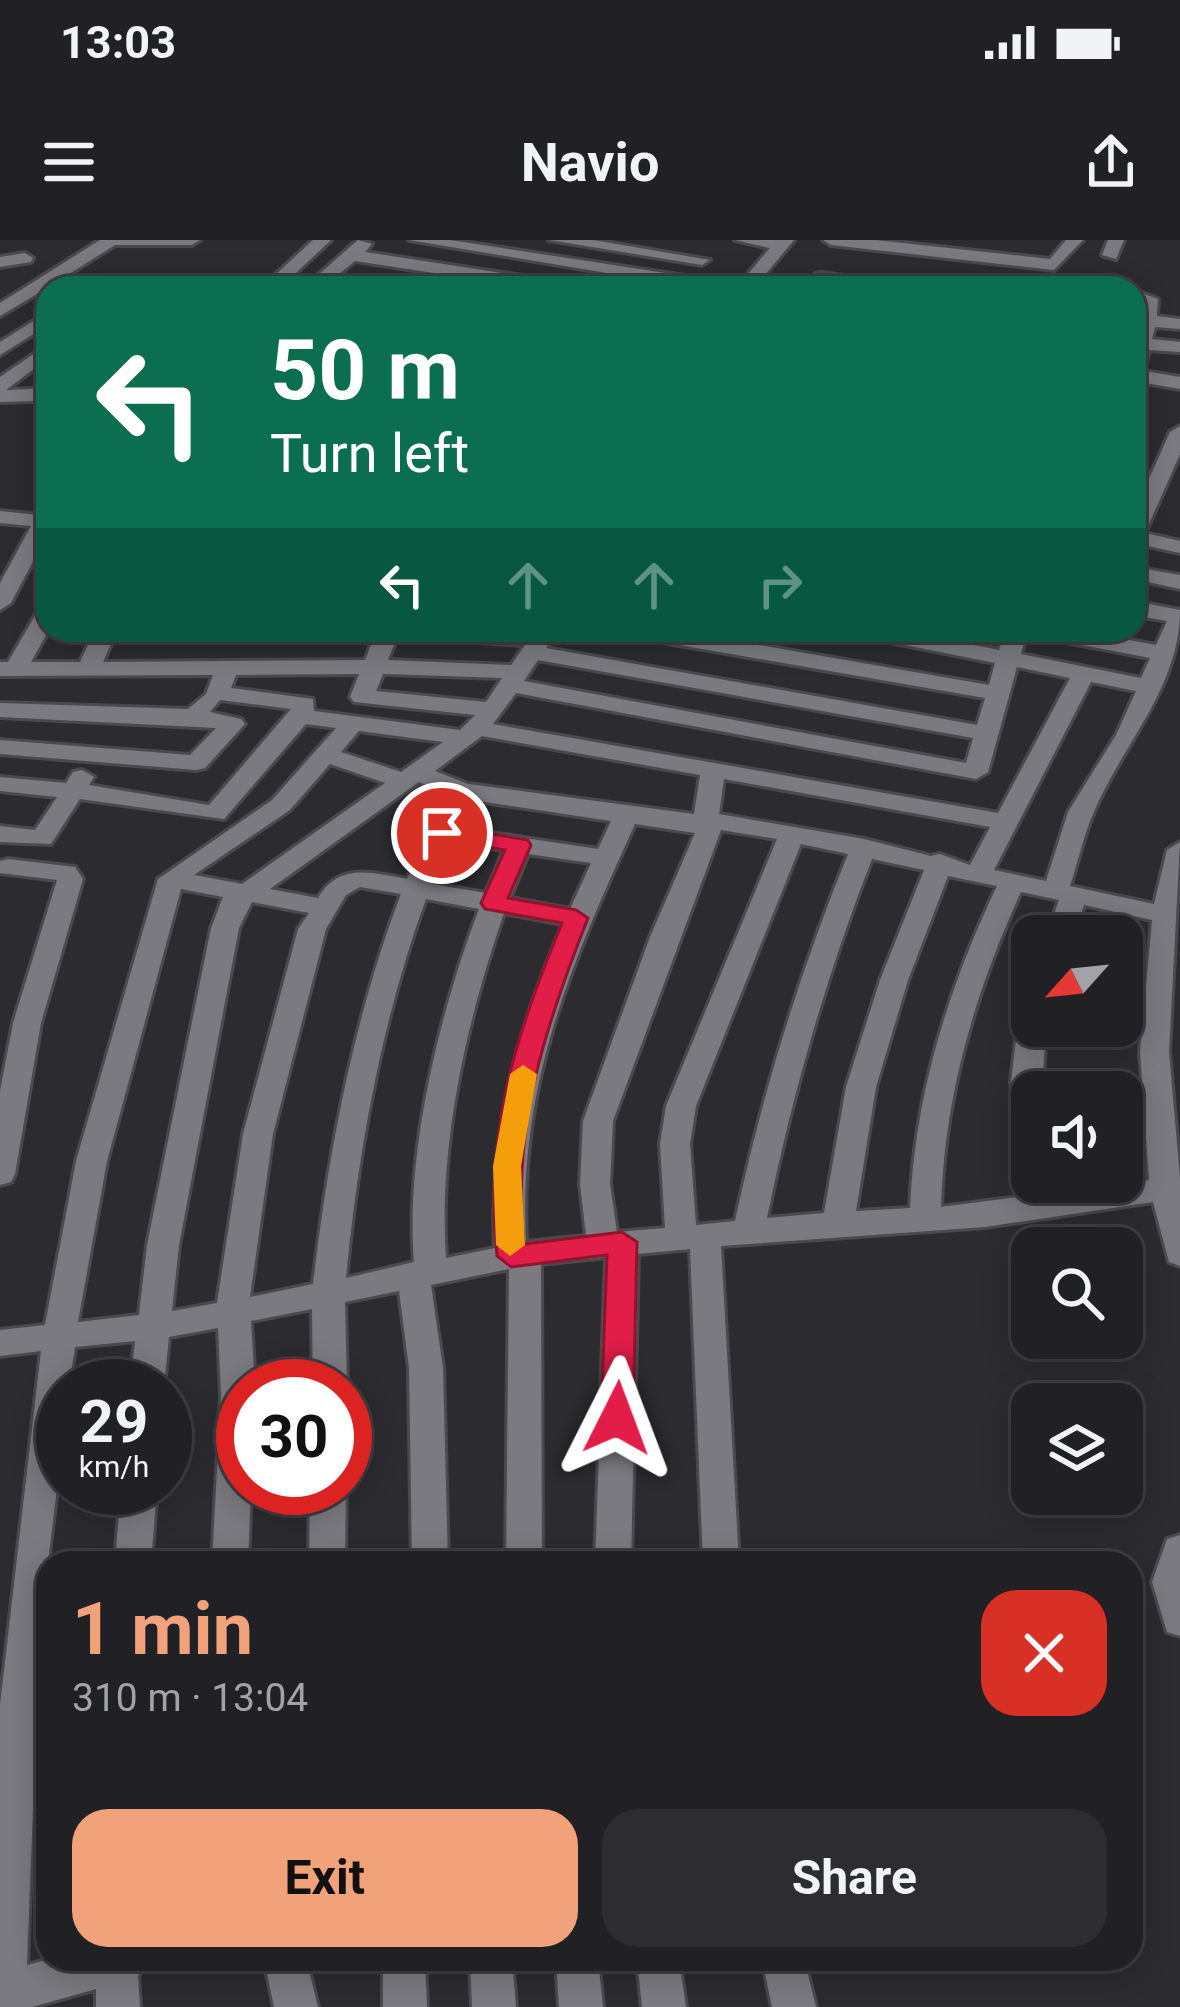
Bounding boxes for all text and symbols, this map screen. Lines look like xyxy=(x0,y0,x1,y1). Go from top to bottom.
text: 13:03 xyxy=(60,16,176,69)
icon: menu xyxy=(36,129,102,195)
icon: share xyxy=(1078,129,1144,195)
text: Navio xyxy=(521,131,659,194)
text: 50 m xyxy=(270,321,460,420)
icon: left xyxy=(72,324,228,480)
text: Turn left xyxy=(270,422,469,485)
icon: left xyxy=(369,552,435,618)
icon: ahead xyxy=(495,552,561,618)
icon: ahead xyxy=(621,552,687,618)
icon: right xyxy=(747,552,813,618)
pin xyxy=(391,782,493,884)
icon: arrive xyxy=(409,800,475,866)
north arrow xyxy=(1011,915,1143,1047)
map controls xyxy=(1011,915,1143,1515)
button: sound xyxy=(1011,1071,1143,1203)
button: search xyxy=(1011,1227,1143,1359)
position arrow xyxy=(554,1355,680,1481)
speed limit sign: 30 xyxy=(216,1359,372,1515)
button: layers xyxy=(1011,1383,1143,1515)
text: 29 xyxy=(80,1386,148,1457)
text: km/h xyxy=(79,1449,149,1484)
text: 1 min xyxy=(72,1587,253,1672)
button: close xyxy=(981,1590,1107,1716)
text: 310 m · 13:04 xyxy=(72,1675,308,1721)
button: Exit xyxy=(72,1809,578,1947)
button: Share xyxy=(602,1809,1107,1947)

